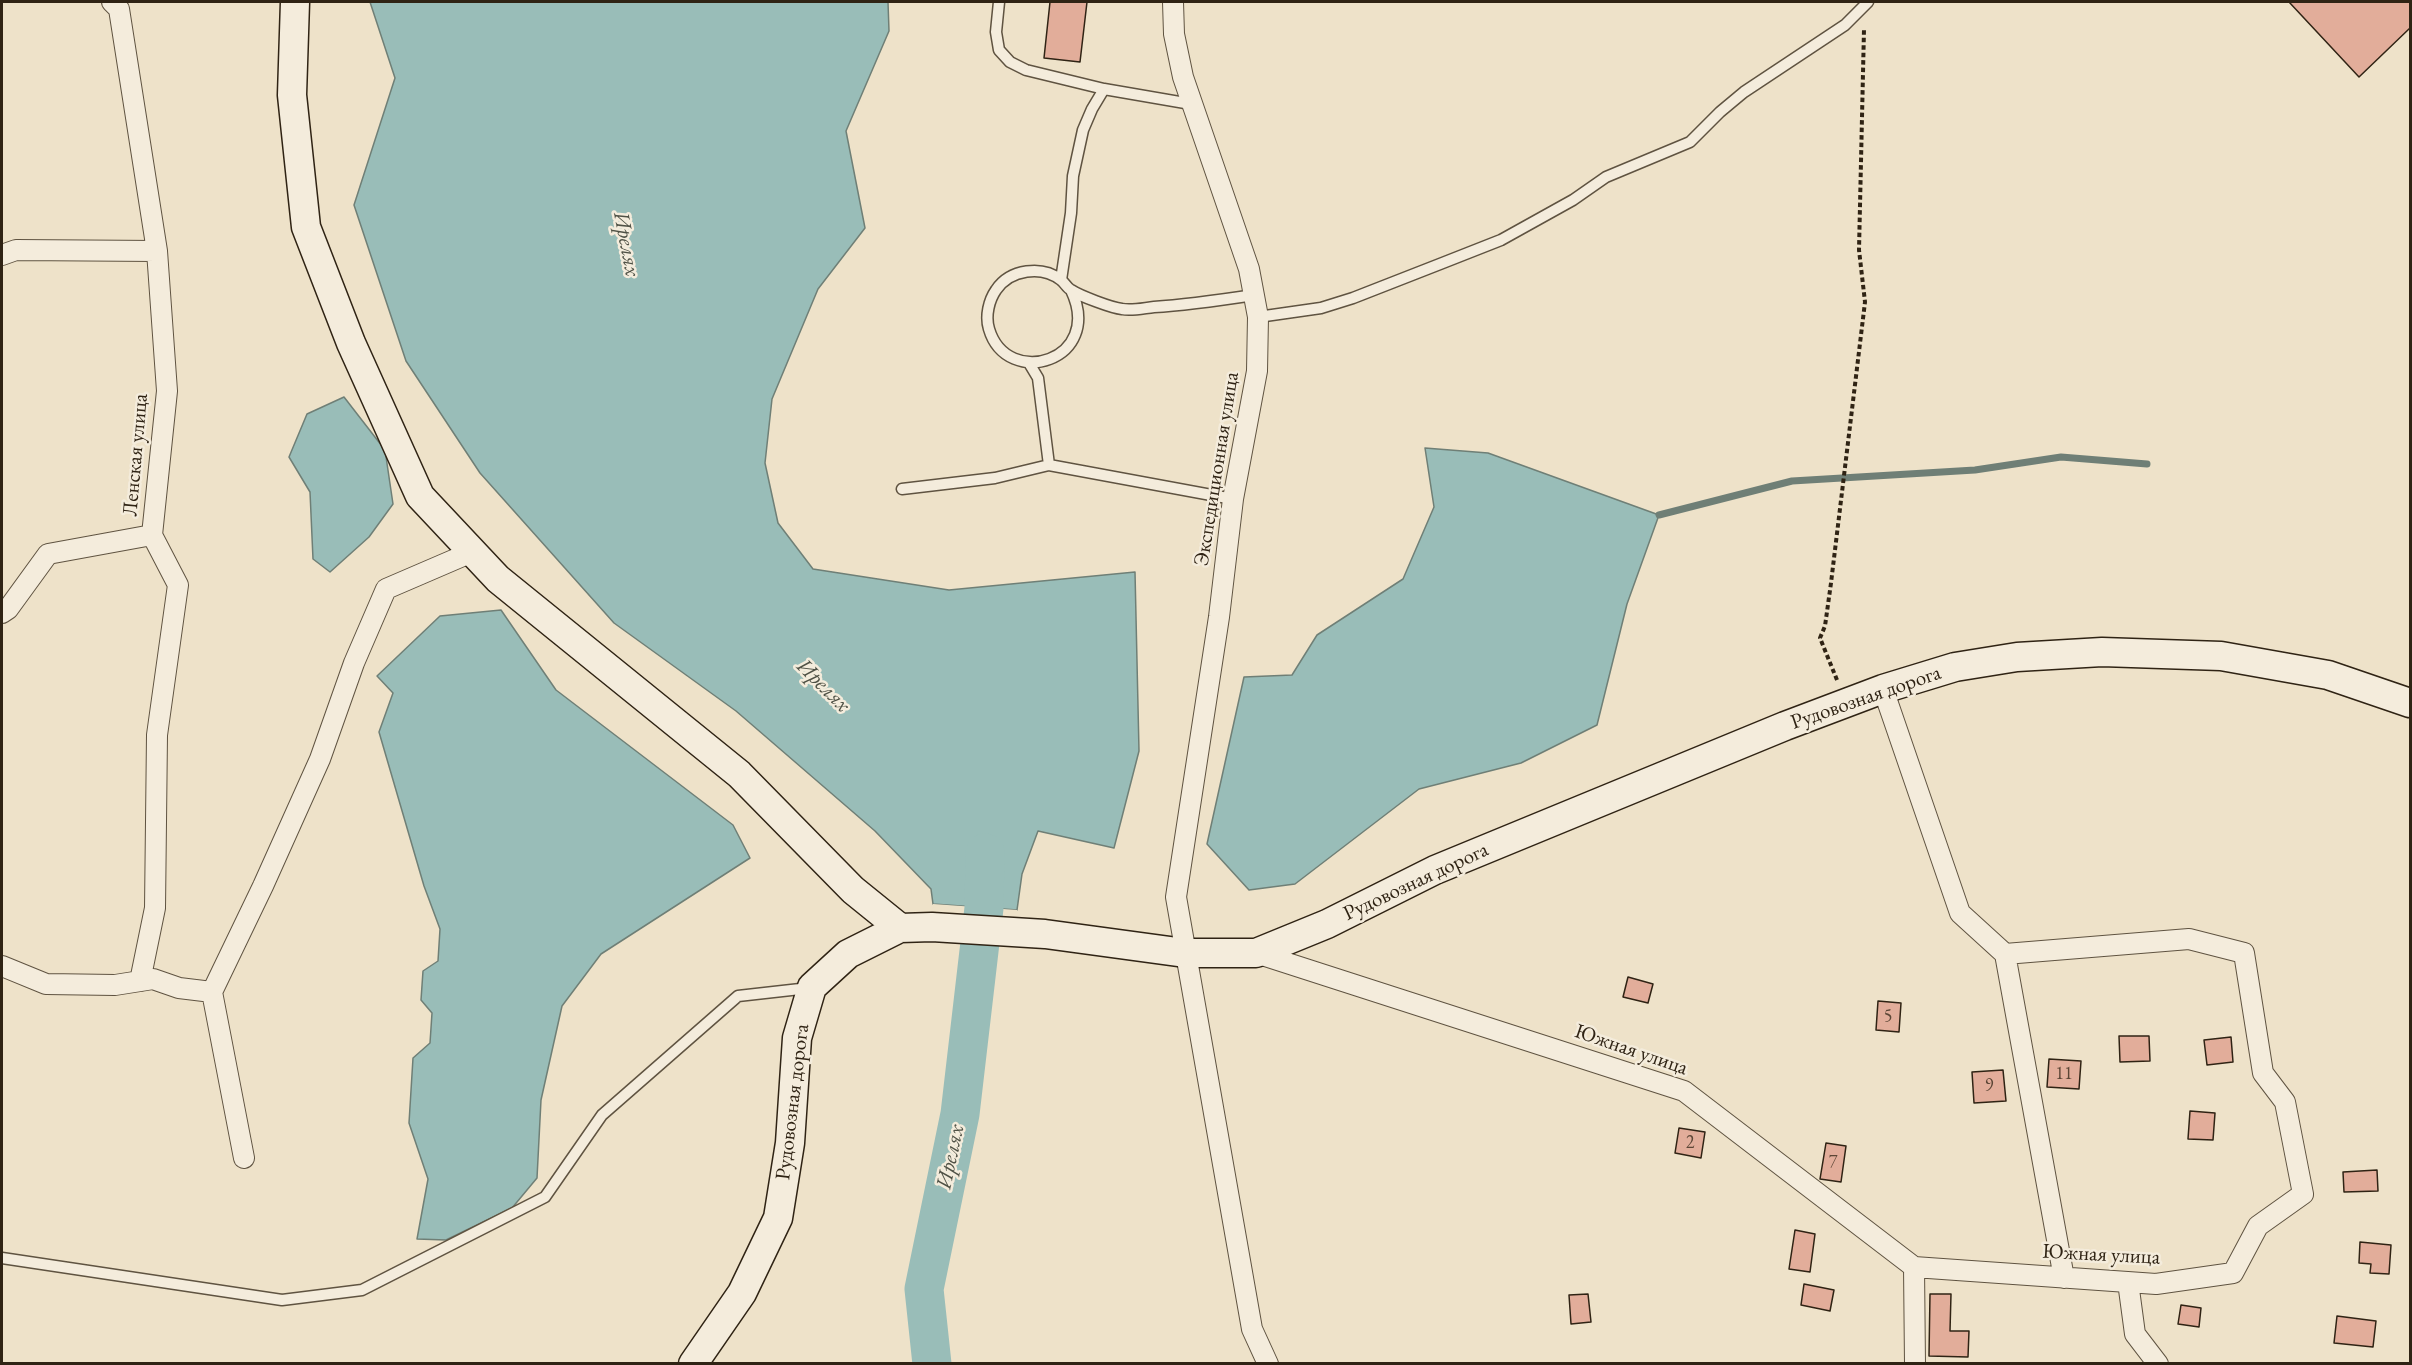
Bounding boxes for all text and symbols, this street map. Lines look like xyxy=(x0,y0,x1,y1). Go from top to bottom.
water label: Ирелях xyxy=(607,210,645,278)
street label: Экспедиционная улица xyxy=(1189,370,1245,568)
street label: Ленская улица xyxy=(118,393,154,517)
water label: Ирелях xyxy=(791,654,855,718)
street label: Рудовозная дорога xyxy=(1788,660,1944,736)
street label: Рудовозная дорога xyxy=(1339,837,1493,927)
house number: 5 xyxy=(1884,1006,1892,1028)
street label: Южная улица xyxy=(1571,1019,1691,1081)
street label: Рудовозная дорога xyxy=(771,1022,815,1182)
house number: 11 xyxy=(2055,1063,2073,1085)
house number: 9 xyxy=(1985,1075,1993,1097)
water label: Ирелях xyxy=(931,1123,971,1191)
house number: 2 xyxy=(1686,1132,1694,1154)
house number: 7 xyxy=(1829,1152,1837,1174)
street label: Южная улица xyxy=(2041,1239,2161,1271)

